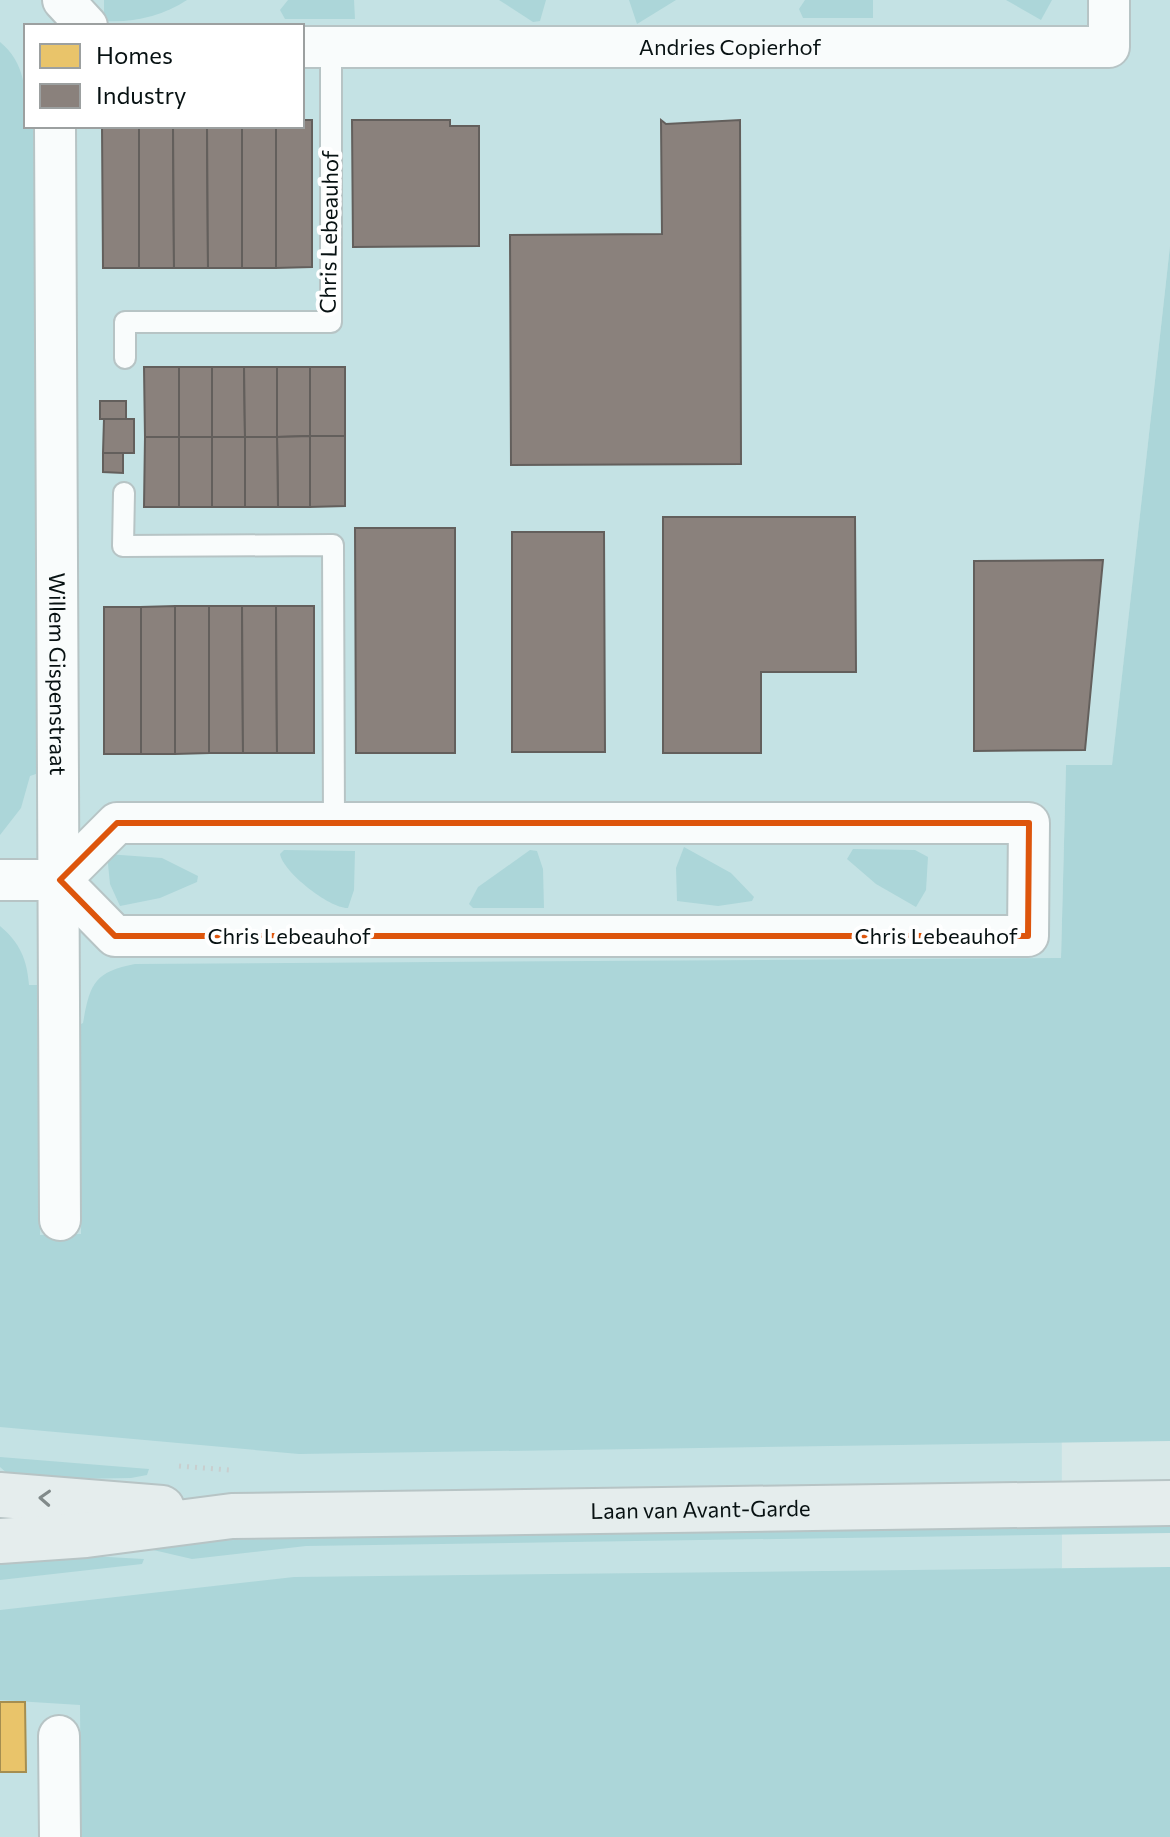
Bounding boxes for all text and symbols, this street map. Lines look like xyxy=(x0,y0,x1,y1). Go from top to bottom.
legend xyxy=(24,24,304,128)
street label: Andries Copierhof xyxy=(639,33,822,60)
text: Homes xyxy=(96,40,173,69)
text: Industry xyxy=(96,80,186,109)
street label: Chris Lebeauhof xyxy=(314,150,343,314)
street label: Willem Gispenstraat xyxy=(44,572,72,776)
street label: Chris Lebeauhof xyxy=(207,922,371,949)
street label: Chris Lebeauhof xyxy=(854,922,1018,949)
one-way arrow xyxy=(38,1490,51,1507)
street label: Laan van Avant-Garde xyxy=(590,1494,811,1524)

